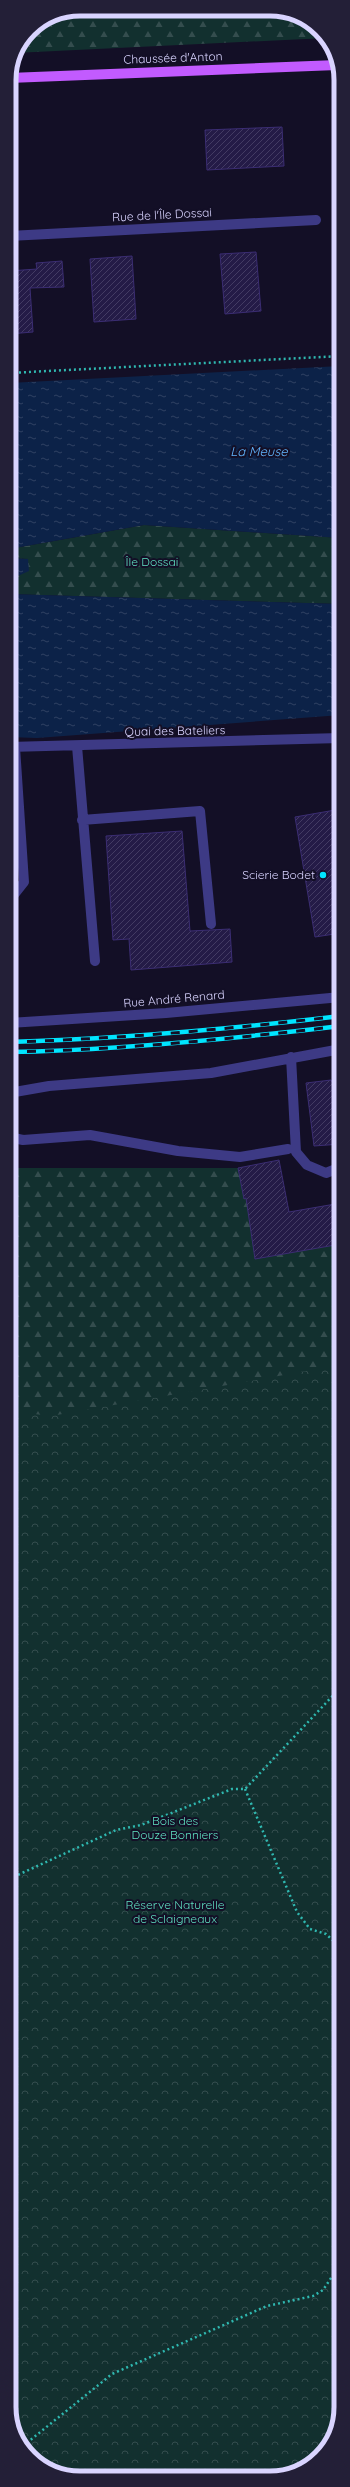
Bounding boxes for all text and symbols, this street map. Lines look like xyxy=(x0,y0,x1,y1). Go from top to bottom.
street label: Chaussée d'Anton xyxy=(123,48,223,67)
street label: Rue de l'Île Dossai xyxy=(112,204,212,225)
water label: La Meuse xyxy=(230,443,288,459)
park label: Île Dossai xyxy=(126,554,178,569)
street label: Quai des Bateliers xyxy=(125,722,226,739)
place label: Scierie Bodet xyxy=(242,867,315,882)
marker: Scierie Bodet xyxy=(318,870,328,880)
street label: Rue André Renard xyxy=(123,987,225,1010)
park label: Bois des Douze Bonniers xyxy=(131,1813,219,1842)
park label: Réserve Naturelle de Sclaigneaux xyxy=(126,1897,225,1926)

